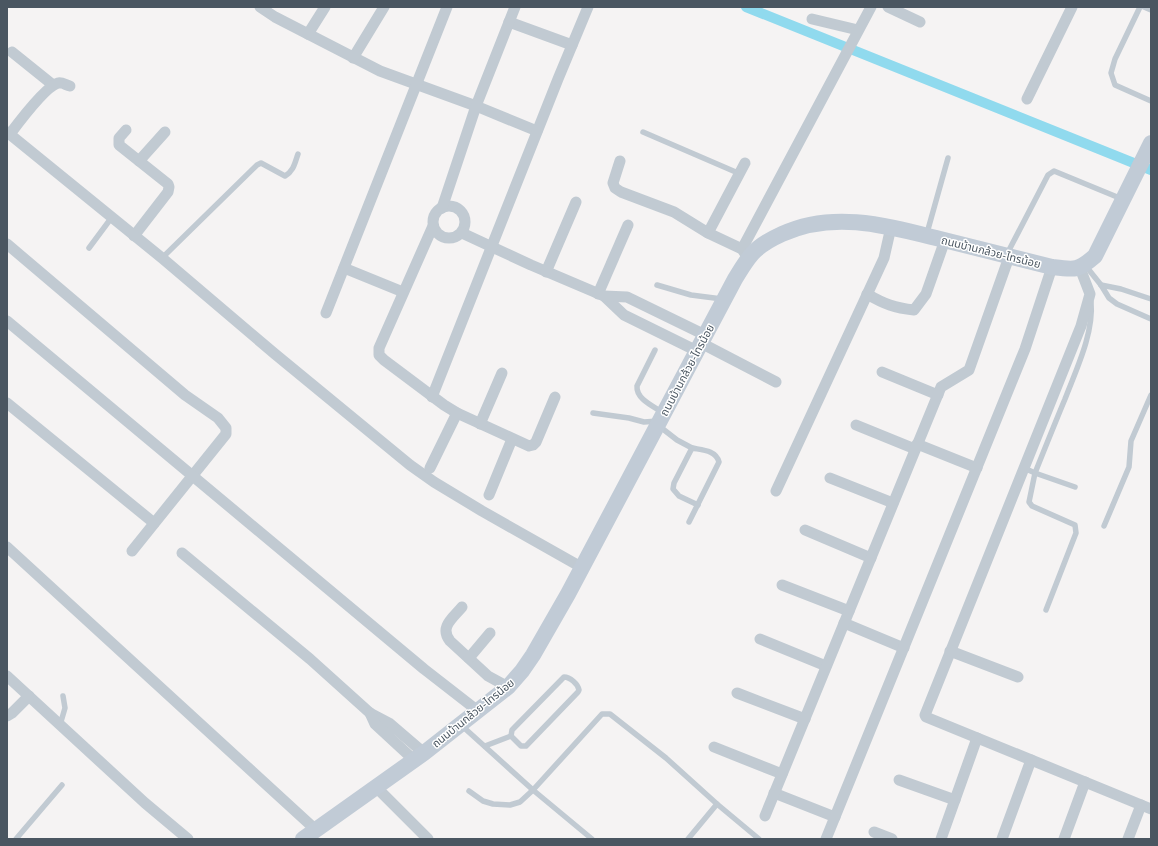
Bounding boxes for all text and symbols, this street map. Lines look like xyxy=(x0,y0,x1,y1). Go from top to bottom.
street label: ถนนบ้านกล้วย-ไทรน้อย xyxy=(940,234,1042,270)
street label: ถนนบ้านกล้วย-ไทรน้อย xyxy=(658,322,716,418)
street label: ถนนบ้านกล้วย-ไทรน้อย xyxy=(430,676,516,750)

